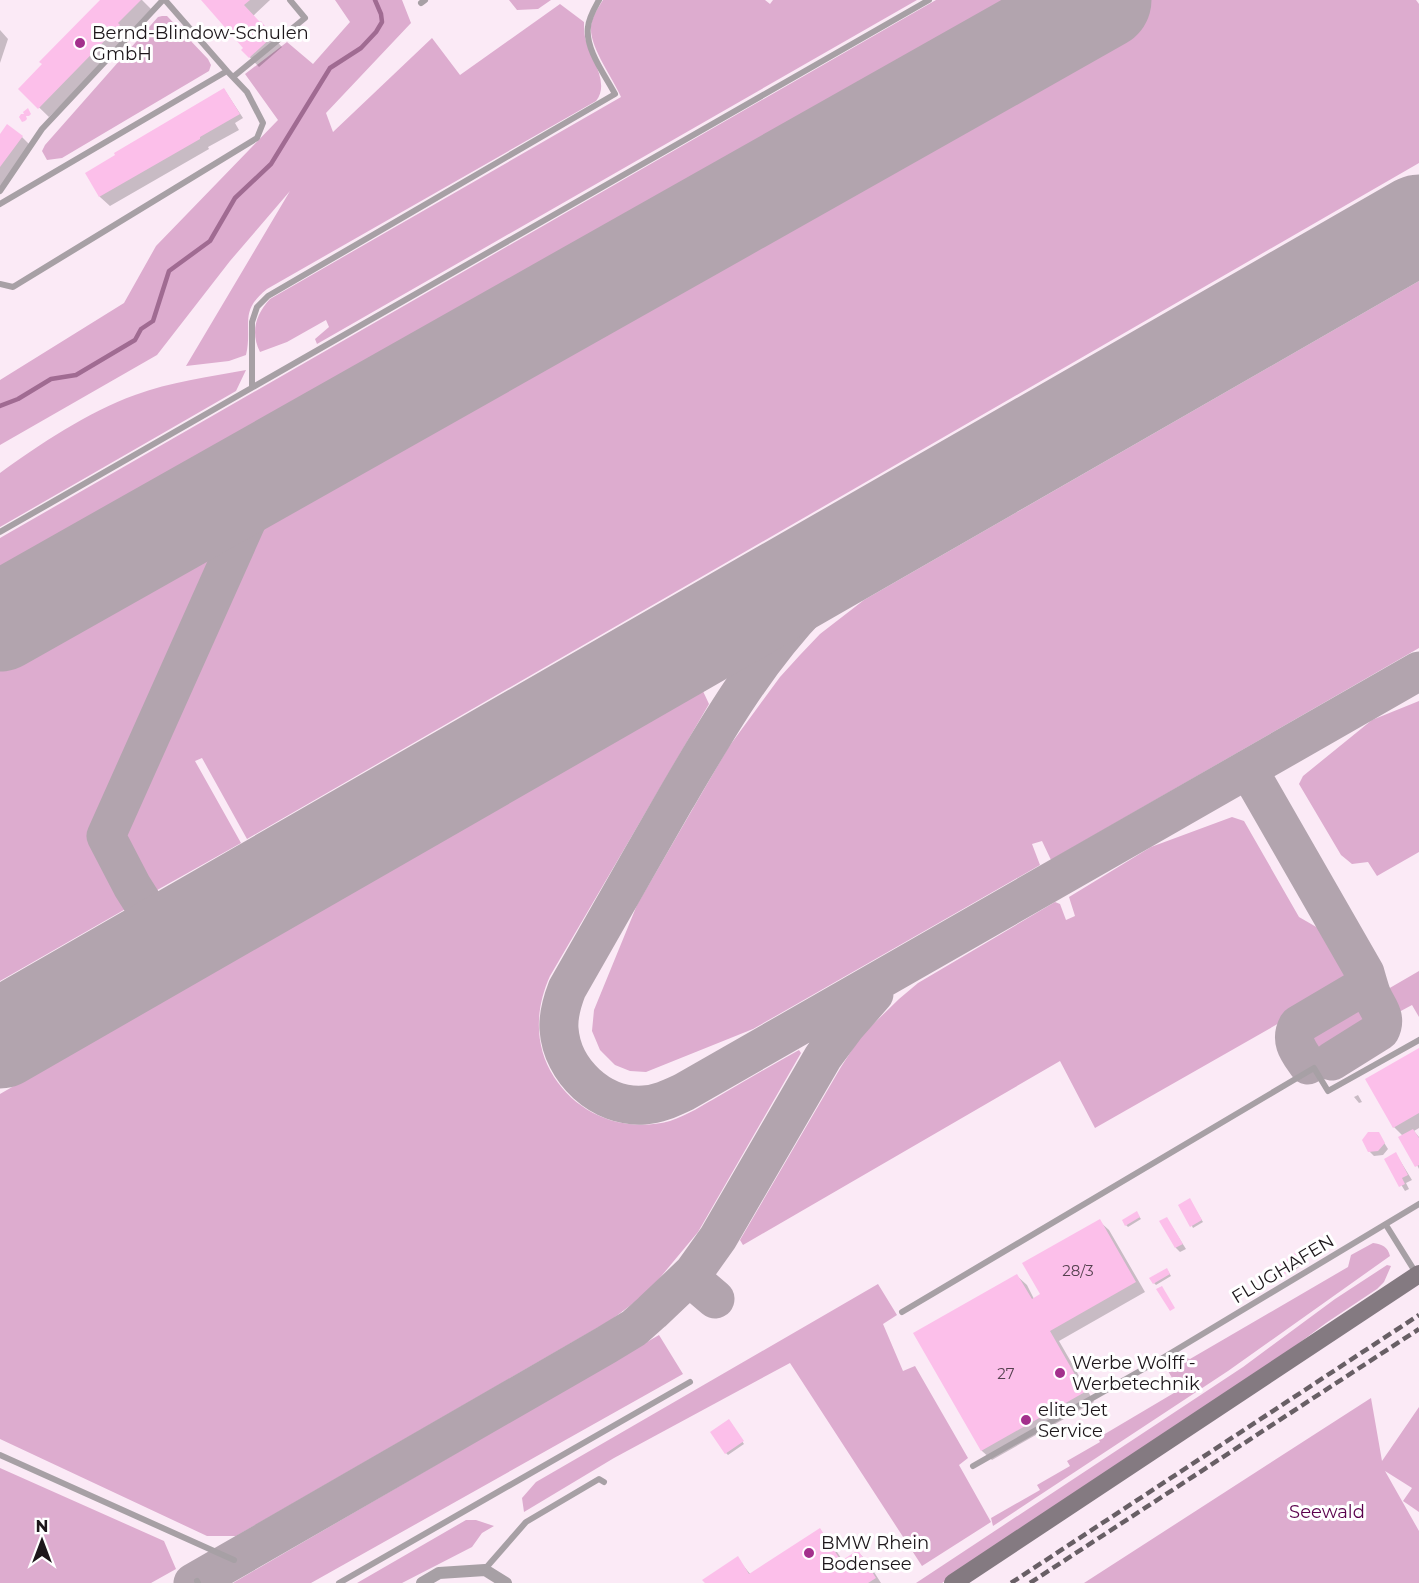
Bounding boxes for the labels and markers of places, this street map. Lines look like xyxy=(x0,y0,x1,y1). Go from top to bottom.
place label: Bernd-Blindow-Schulen GmbH xyxy=(92,22,309,65)
marker: Bernd-Blindow-Schulen GmbH xyxy=(73,36,87,50)
place label: Werbe Wolff - Werbetechnik xyxy=(1072,1352,1200,1395)
marker: Werbe Wolff - Werbetechnik xyxy=(1053,1366,1067,1380)
place label: elite Jet Service xyxy=(1038,1399,1108,1442)
marker: elite Jet Service xyxy=(1019,1413,1033,1427)
place label: BMW Rhein Bodensee xyxy=(821,1532,929,1575)
marker: BMW Rhein Bodensee xyxy=(802,1546,816,1560)

